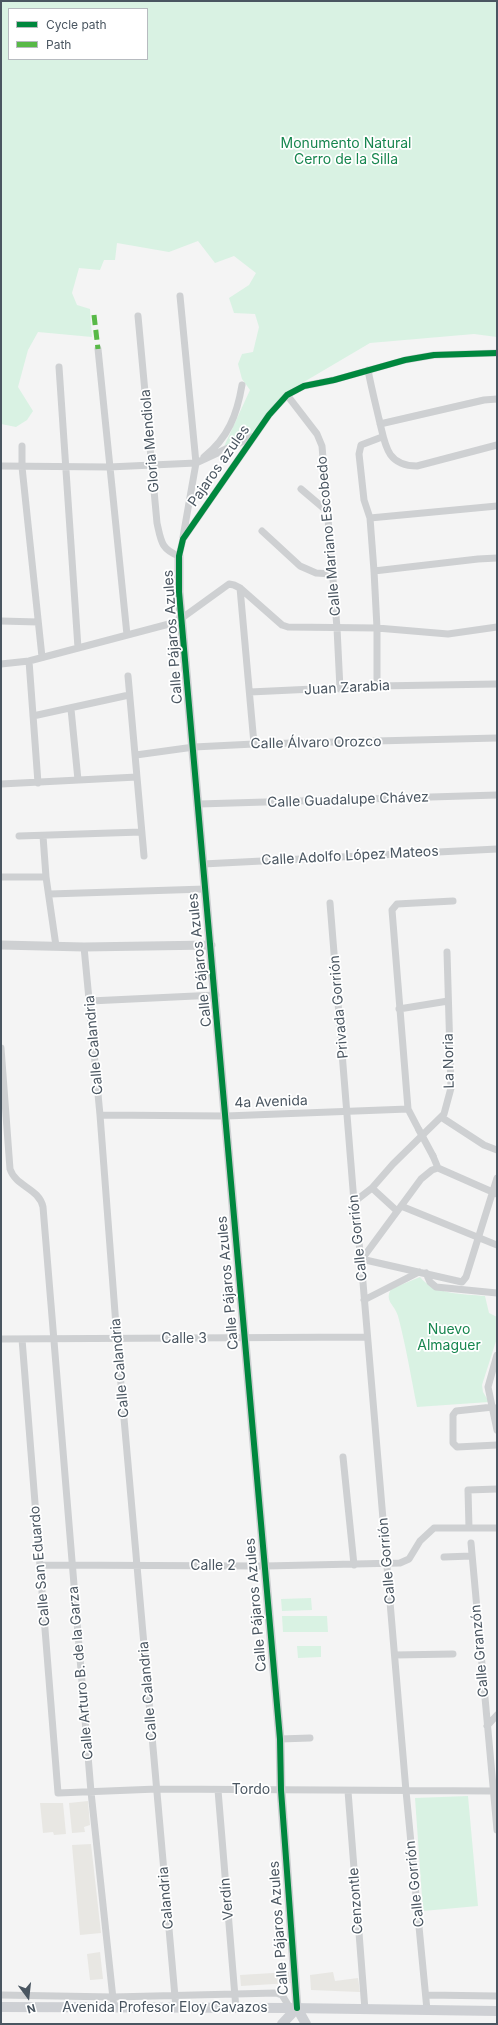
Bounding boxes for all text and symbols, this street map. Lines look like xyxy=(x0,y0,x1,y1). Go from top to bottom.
legend xyxy=(8,8,148,60)
text: Cycle path xyxy=(46,17,107,32)
text: Path xyxy=(46,37,71,52)
park label: Monumento Natural Cerro de la Silla xyxy=(281,136,411,168)
street label: Gloria Mendiola xyxy=(137,389,163,493)
street label: Pajaros azules xyxy=(185,422,253,510)
street label: Calle Mariano Escobedo xyxy=(314,455,344,617)
street label: Calle Pájaros Azules xyxy=(160,569,186,705)
street label: Juan Zarabia xyxy=(304,677,390,699)
street label: Calle Álvaro Orozco xyxy=(250,733,382,753)
street label: Calle Guadalupe Chávez xyxy=(267,789,429,811)
street label: Calle Adolfo López Mateos xyxy=(261,843,439,869)
street label: Calle Pájaros Azules xyxy=(185,892,215,1028)
street label: Privada Gorrión xyxy=(326,955,352,1059)
street label: Calle Calandria xyxy=(81,995,107,1095)
street label: La Noria xyxy=(440,1033,458,1089)
street label: 4a Avenida xyxy=(234,1092,308,1112)
street label: Calle Gorrión xyxy=(345,1194,371,1282)
street label: Calle Pájaros Azules xyxy=(214,1215,242,1351)
street label: Calle Calandria xyxy=(107,1318,133,1418)
park label: Nuevo Almaguer xyxy=(417,1322,481,1354)
street label: Calle 3 xyxy=(161,1331,207,1347)
street label: Calle San Eduardo xyxy=(26,1505,54,1627)
street label: Calle Gorrión xyxy=(375,1517,399,1605)
street label: Calle Pájaros Azules xyxy=(242,1537,270,1673)
street label: Calle 2 xyxy=(190,1558,236,1574)
street label: Calle Arturo B. de la Garza xyxy=(65,1585,97,1761)
street label: Calle Granzón xyxy=(468,1604,492,1698)
street label: Calle Calandria xyxy=(135,1641,161,1741)
street label: Tordo xyxy=(232,1782,270,1798)
street label: Calle Gorrión xyxy=(402,1840,428,1928)
street label: Calle Pájaros Azules xyxy=(266,1860,292,1996)
street label: Calandria xyxy=(155,1866,177,1930)
street label: Cenzontle xyxy=(345,1867,367,1935)
street label: Verdín xyxy=(217,1877,237,1921)
north arrow xyxy=(8,1977,48,2017)
street label: Avenida Profesor Eloy Cavazos xyxy=(62,2000,268,2016)
text: N xyxy=(25,2001,37,2016)

